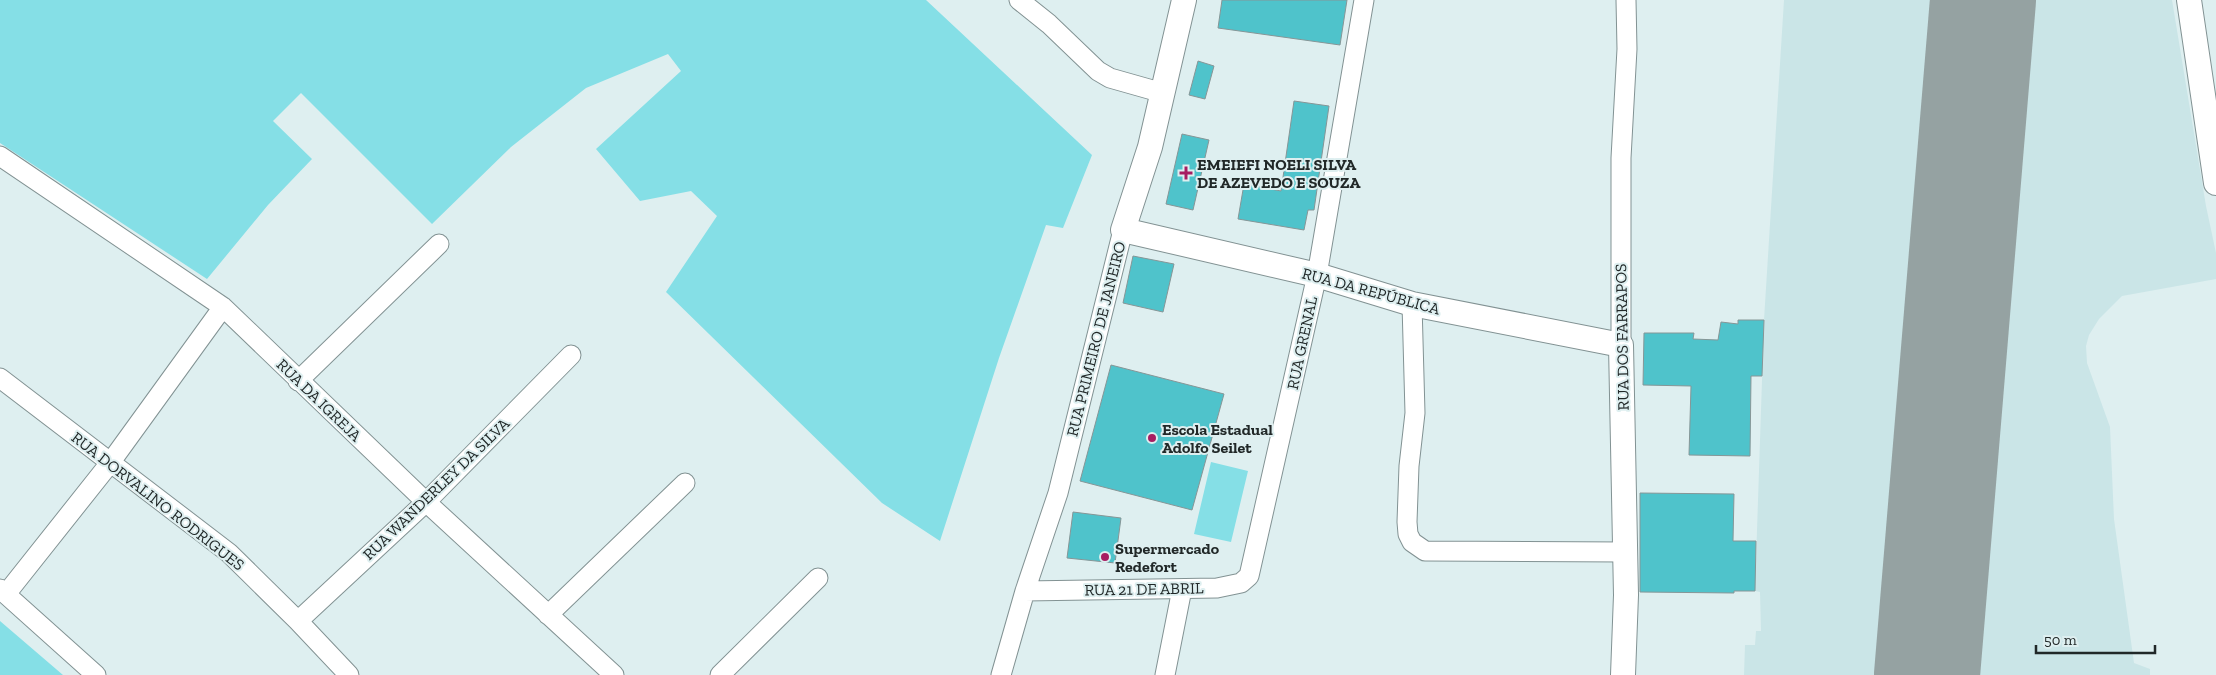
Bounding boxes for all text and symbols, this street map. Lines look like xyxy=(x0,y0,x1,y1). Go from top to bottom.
place label: EMEIEFI NOELI SILVA DE AZEVEDO E SOUZA xyxy=(1197,155,1361,192)
marker: EMEIEFI NOELI SILVA DE AZEVEDO E SOUZA xyxy=(1179,166,1193,180)
street label: RUA PRIMEIRO DE JANEIRO xyxy=(1063,239,1130,439)
street label: RUA DA REPÚBLICA xyxy=(1300,263,1443,319)
street label: RUA DOS FARRAPOS xyxy=(1611,263,1633,411)
street label: RUA GRENAL xyxy=(1283,294,1321,391)
street label: RUA DA IGREJA xyxy=(273,355,366,446)
street label: RUA WANDERLEY DA SILVA xyxy=(359,414,514,564)
place label: Escola Estadual Adolfo Seilet xyxy=(1162,420,1273,457)
street label: RUA DORVALINO RODRIGUES xyxy=(68,428,248,574)
marker: Escola Estadual Adolfo Seilet xyxy=(1146,432,1158,444)
place label: Supermercado Redefort xyxy=(1115,539,1220,576)
marker: Supermercado Redefort xyxy=(1099,551,1111,563)
street label: RUA 21 DE ABRIL xyxy=(1084,578,1204,600)
scale bar xyxy=(2036,622,2155,654)
text: 50 m xyxy=(2044,631,2077,649)

